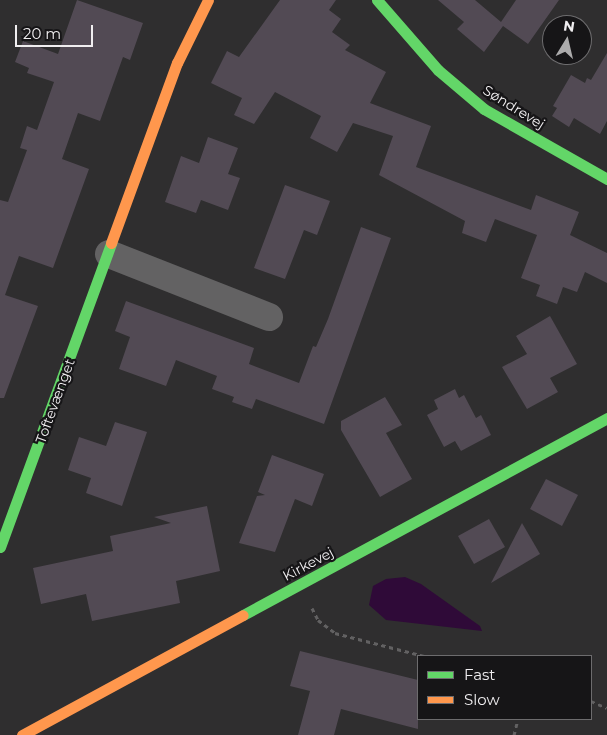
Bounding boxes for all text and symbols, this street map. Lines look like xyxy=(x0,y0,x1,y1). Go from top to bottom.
scale bar xyxy=(18,15,95,47)
north arrow xyxy=(542,15,592,65)
text: N xyxy=(562,16,576,36)
text: 20 m xyxy=(23,24,61,43)
street label: Søndrevej xyxy=(480,81,548,133)
street label: Toftevænget xyxy=(32,356,78,446)
street label: Kirkevej xyxy=(280,544,336,584)
legend xyxy=(417,655,592,720)
text: Fast xyxy=(464,665,495,684)
text: Slow xyxy=(464,690,500,709)

